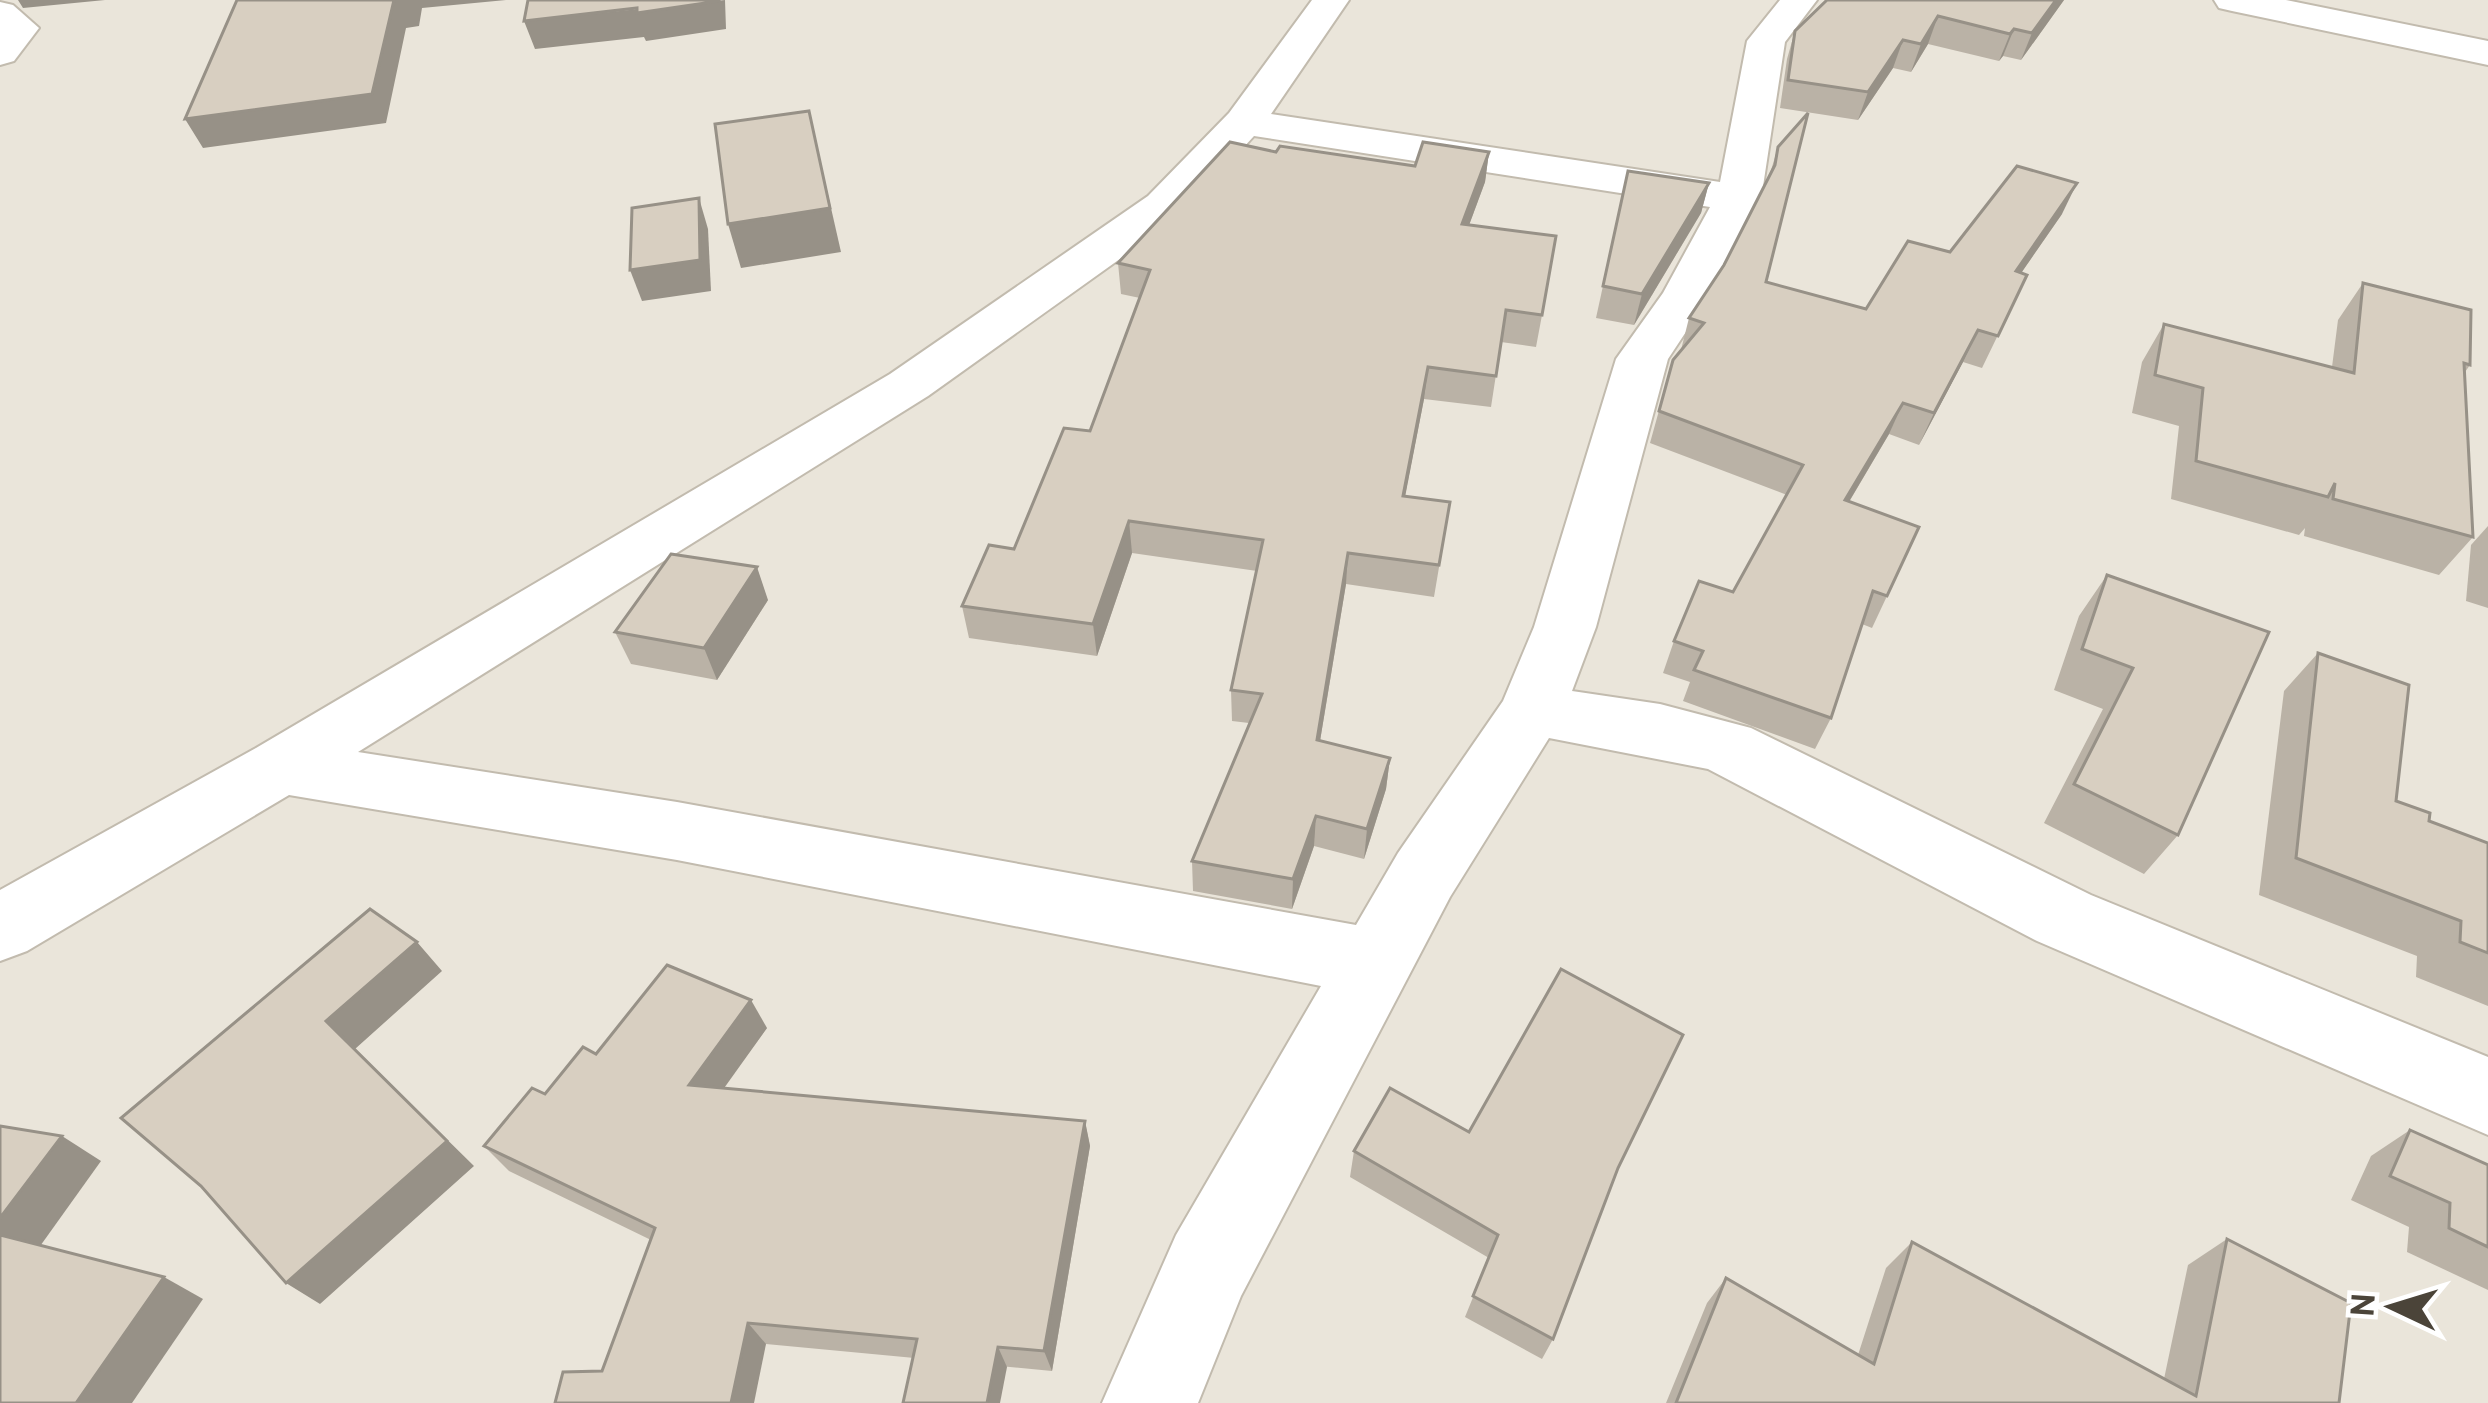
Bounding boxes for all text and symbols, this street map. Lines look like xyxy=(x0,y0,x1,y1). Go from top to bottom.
north arrow xyxy=(2332,1247,2452,1367)
text: N xyxy=(2344,1292,2388,1318)

